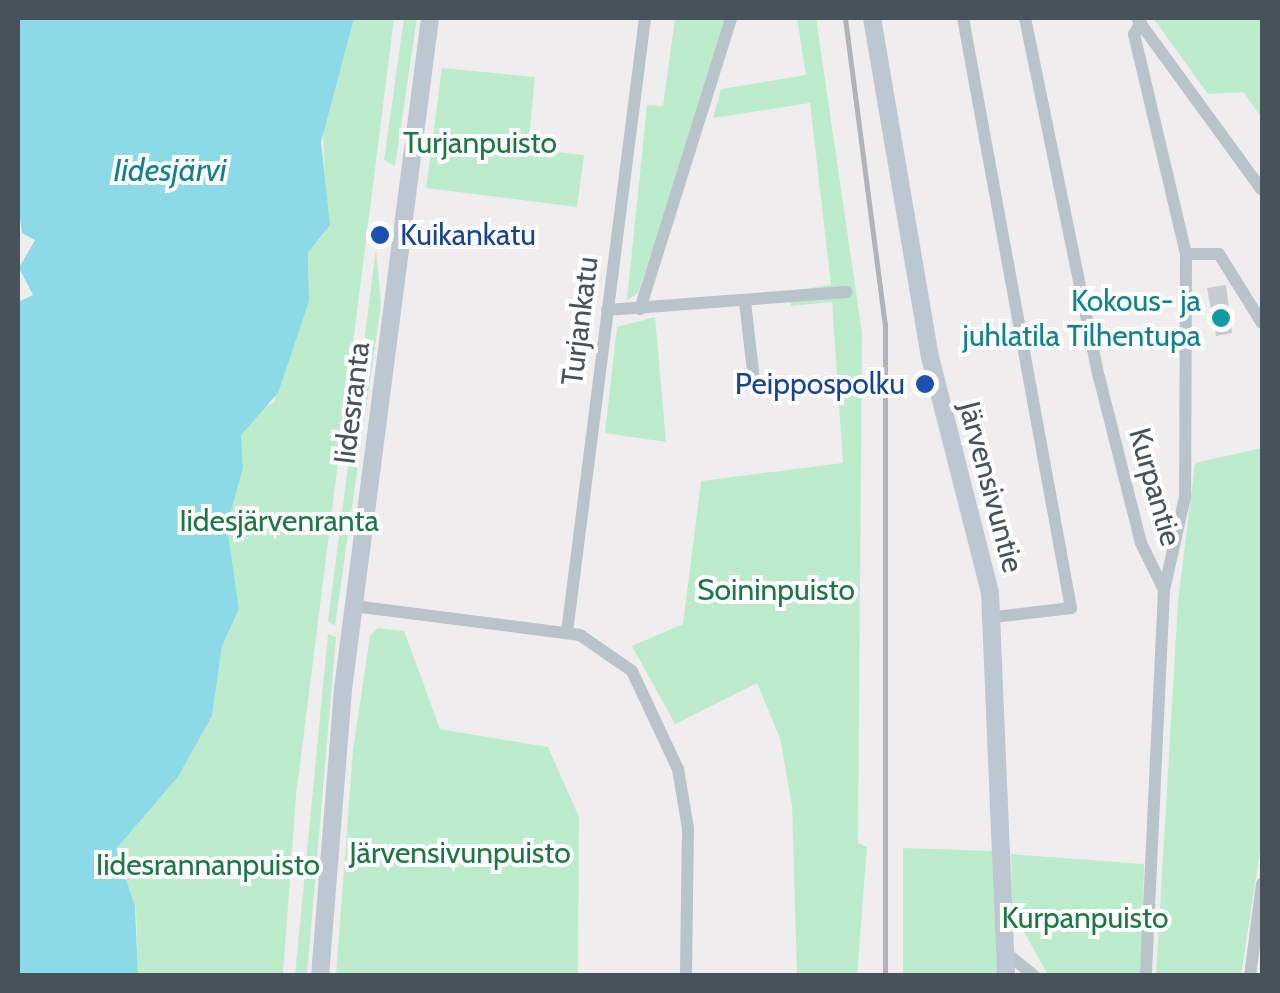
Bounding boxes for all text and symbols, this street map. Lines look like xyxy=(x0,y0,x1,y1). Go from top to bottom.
park label: Turjanpuisto xyxy=(403,125,557,161)
water label: Iidesjärvi xyxy=(113,151,227,189)
place label: Kuikankatu xyxy=(400,217,536,253)
marker: Kuikankatu xyxy=(369,224,391,246)
street label: Turjankatu xyxy=(554,255,606,387)
place label: Kokous- ja juhlatila Tilhentupa xyxy=(963,283,1201,354)
marker: Kokous- ja juhlatila Tilhentupa xyxy=(1210,307,1232,329)
street label: Iidesranta xyxy=(327,340,377,466)
place label: Peippospolku xyxy=(735,366,905,402)
marker: Peippospolku xyxy=(914,373,936,395)
street label: Järvensivuntie xyxy=(951,398,1031,576)
street label: Kurpantie xyxy=(1121,424,1189,550)
park label: Iidesjärvenranta xyxy=(179,503,379,539)
park label: Soininpuisto xyxy=(697,572,855,608)
park label: Järvensivunpuisto xyxy=(349,835,571,871)
park label: Iidesrannanpuisto xyxy=(96,847,320,883)
park label: Kurpanpuisto xyxy=(1001,900,1169,936)

